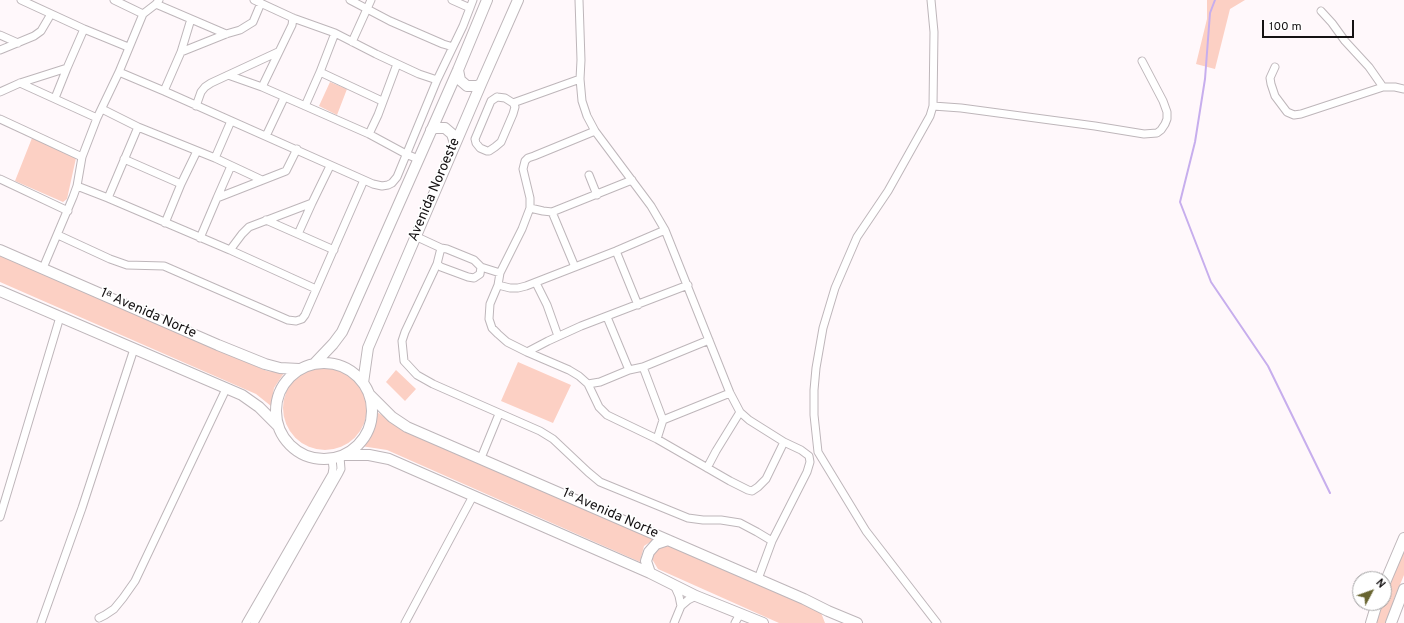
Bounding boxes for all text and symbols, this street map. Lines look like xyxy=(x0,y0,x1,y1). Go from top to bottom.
scale bar xyxy=(1264,12,1356,38)
text: 100 m xyxy=(1269,19,1302,35)
street label: Avenida Noroeste xyxy=(406,136,464,244)
street label: 1ᵃ Avenida Norte xyxy=(97,285,199,343)
street label: 1ᵃ Avenida Norte xyxy=(559,485,661,543)
north arrow xyxy=(1352,571,1392,611)
text: N xyxy=(1372,576,1388,591)

